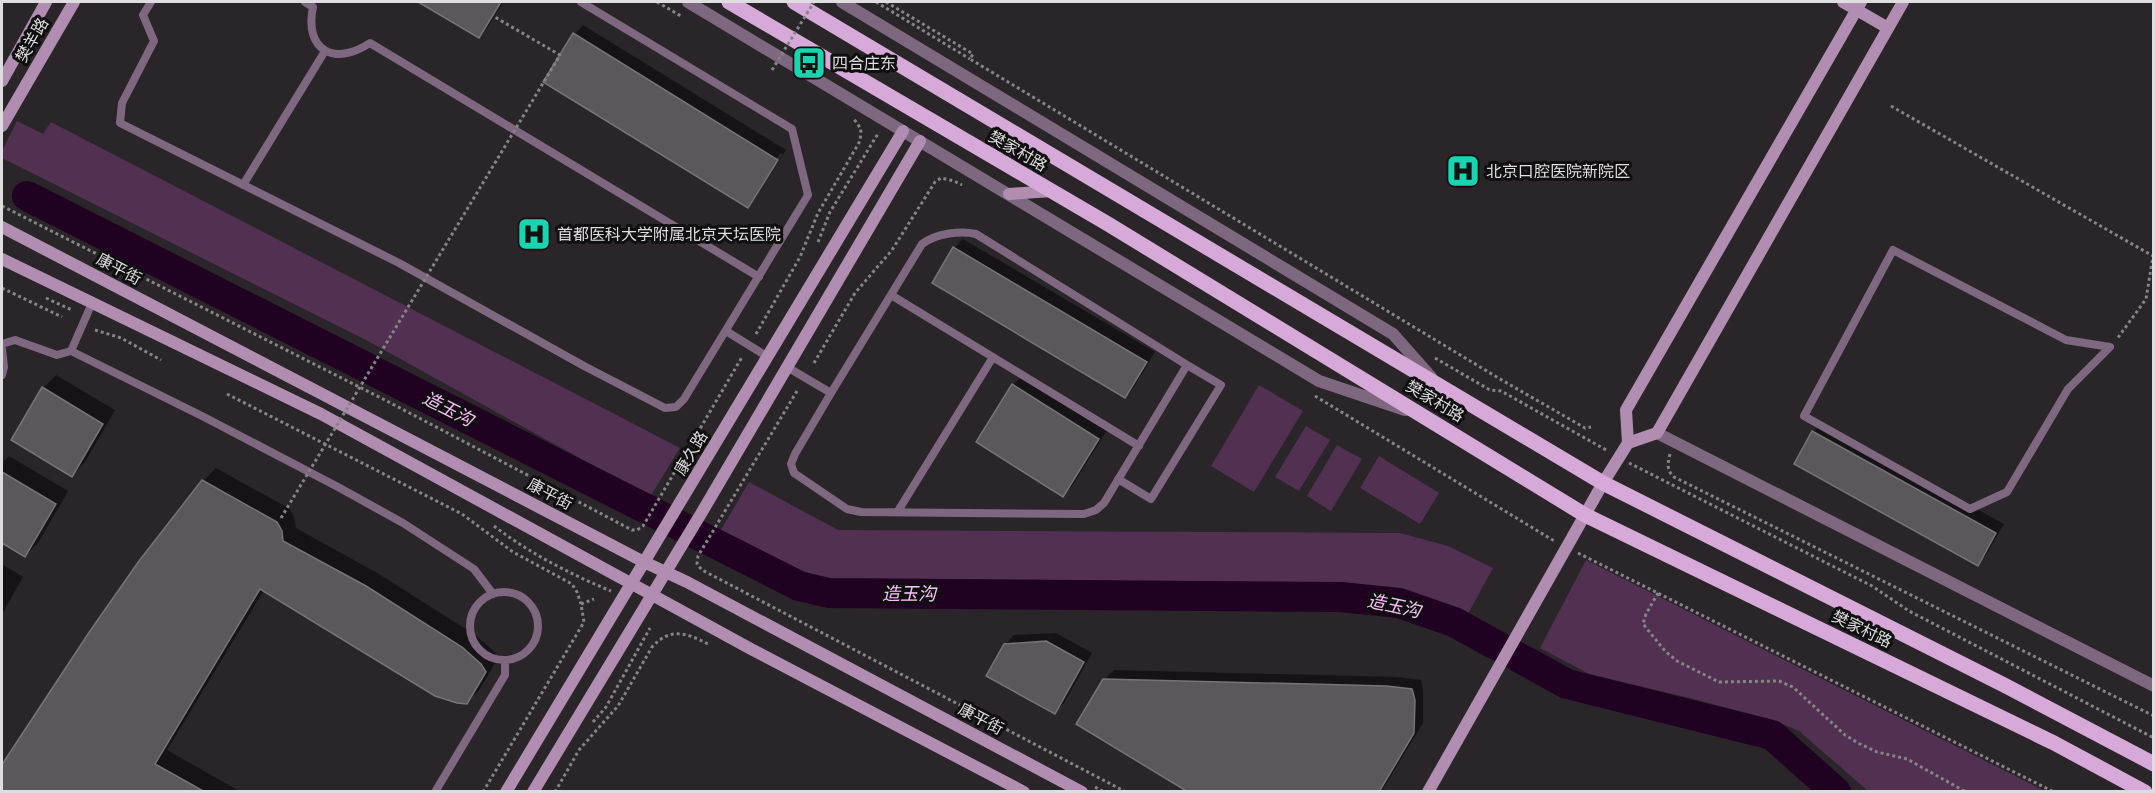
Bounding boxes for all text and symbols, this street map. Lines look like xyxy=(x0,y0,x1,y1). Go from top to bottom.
street label: 樊羊路 xyxy=(13,15,51,65)
bus stop icon: 四合庄东 xyxy=(791,45,827,81)
place label: 四合庄东 xyxy=(832,55,896,72)
street label: 樊家村路 xyxy=(986,128,1050,174)
hospital icon: 北京口腔医院新院区 xyxy=(1445,153,1481,189)
place label: 北京口腔医院新院区 xyxy=(1486,163,1630,180)
hospital icon: 首都医科大学附属北京天坛医院 xyxy=(516,216,552,252)
place label: 首都医科大学附属北京天坛医院 xyxy=(557,226,781,243)
street label: 康平街 xyxy=(94,250,144,288)
street label: 樊家村路 xyxy=(1403,377,1467,425)
water label: 造玉沟 xyxy=(419,388,478,431)
street label: 康久路 xyxy=(671,428,711,478)
street label: 康平街 xyxy=(525,475,575,513)
water label: 造玉沟 xyxy=(882,584,938,604)
water label: 造玉沟 xyxy=(1366,591,1424,622)
street label: 樊家村路 xyxy=(1830,607,1894,651)
street label: 康平街 xyxy=(956,700,1006,738)

